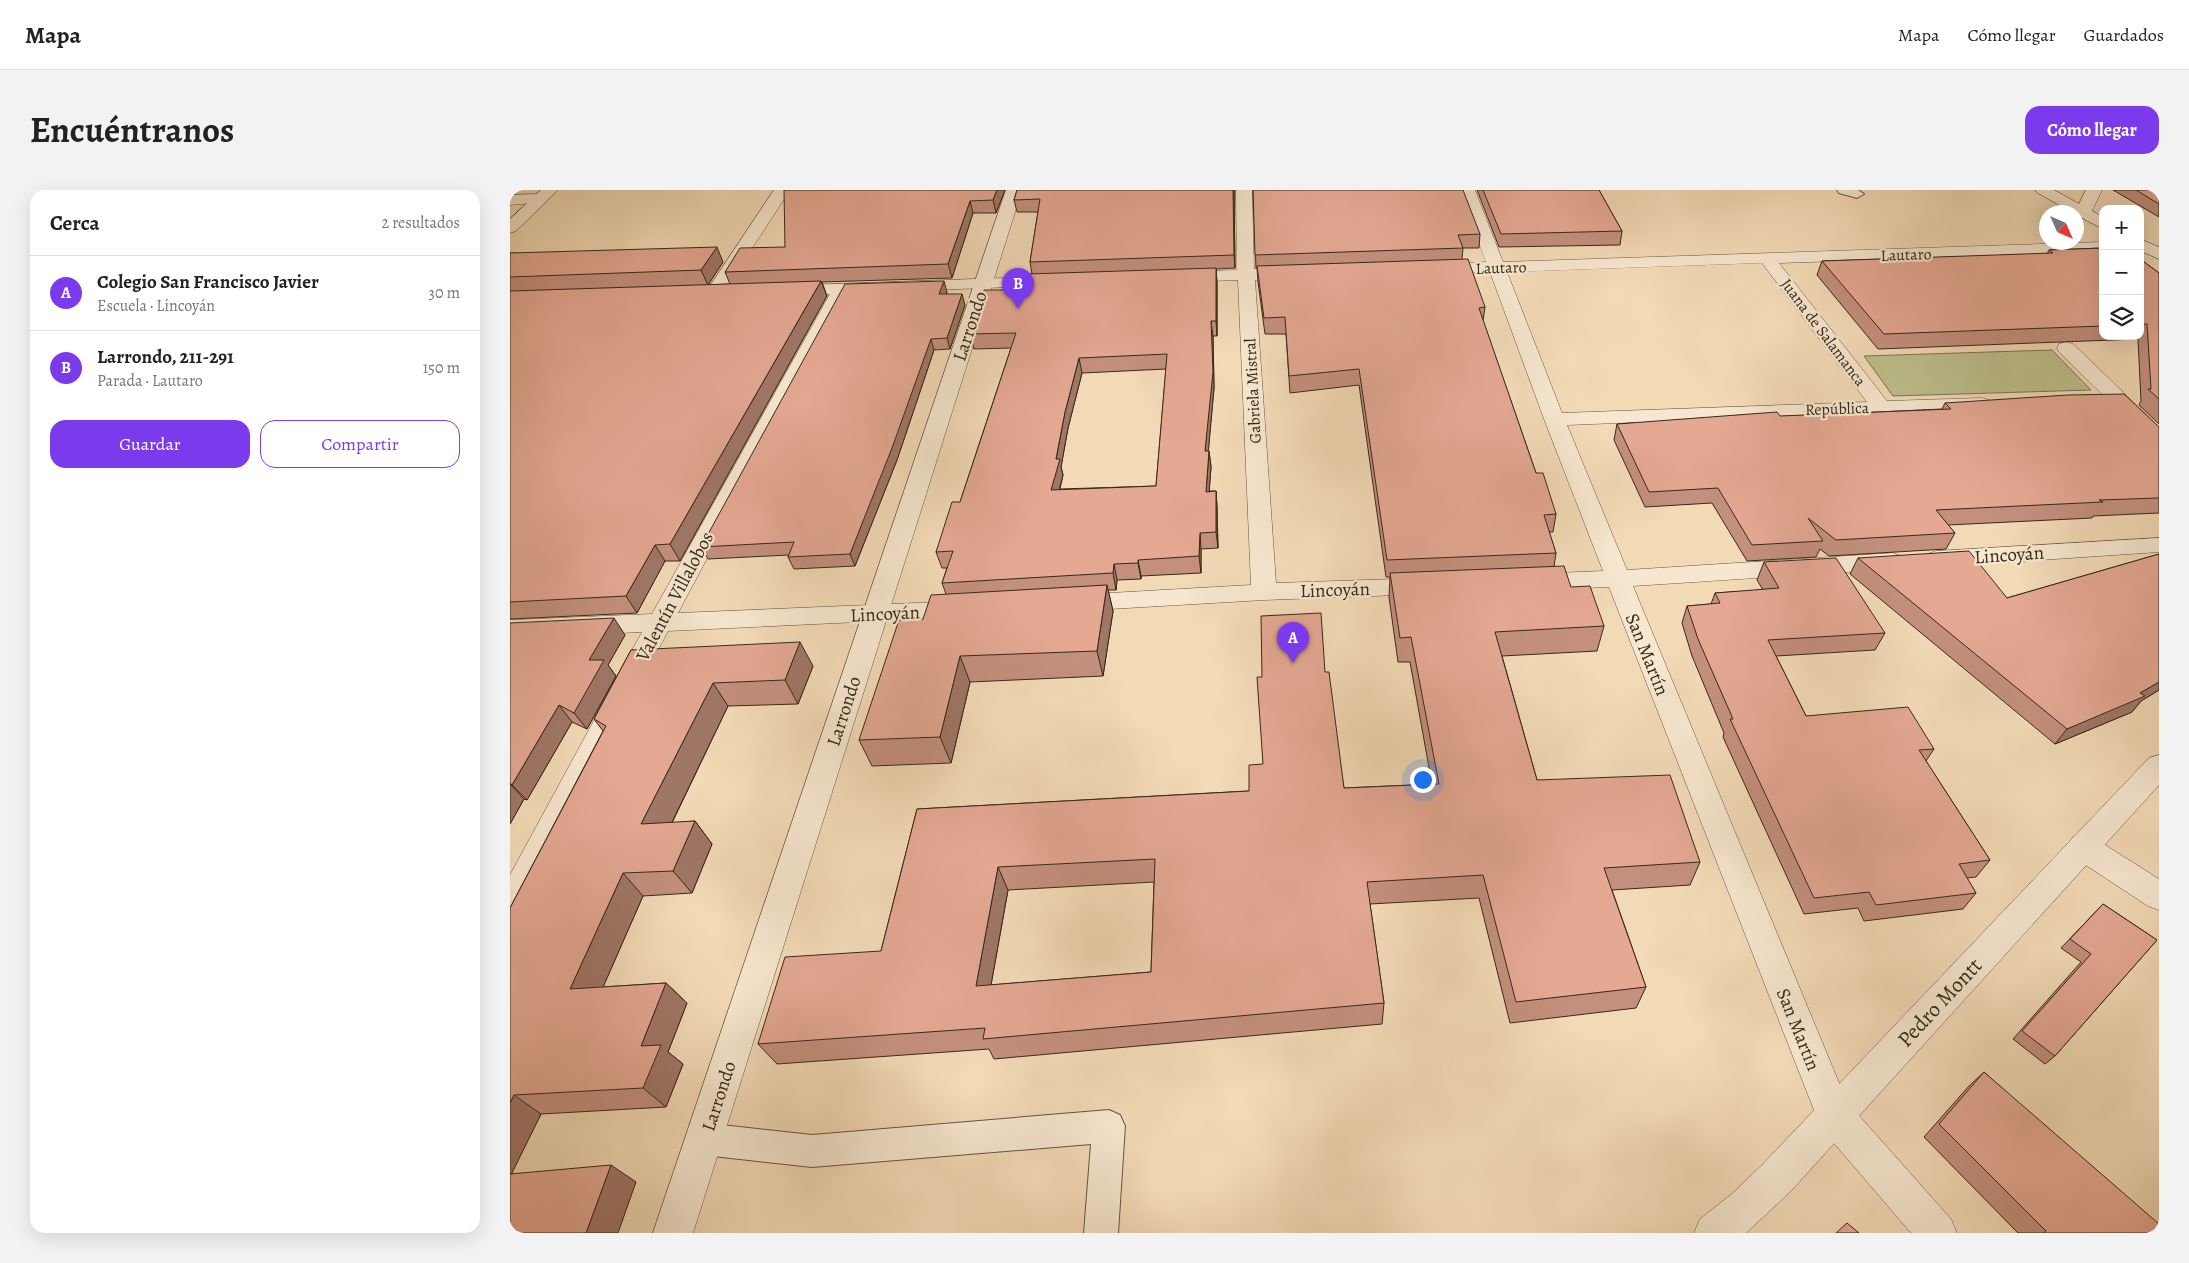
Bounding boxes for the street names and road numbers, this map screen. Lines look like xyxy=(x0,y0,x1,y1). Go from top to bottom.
street label: Lautaro xyxy=(1880,243,1932,267)
street label: Lautaro xyxy=(1475,256,1527,280)
street label: Juana de Salamanca xyxy=(1775,274,1871,391)
street label: Larrondo xyxy=(946,288,993,365)
street label: Gabriela Mistral xyxy=(1239,338,1267,444)
street label: República xyxy=(1805,397,1870,421)
street label: Valentín Villalobos xyxy=(629,527,720,667)
street label: Lincoyán xyxy=(1973,540,2045,570)
street label: Lincoyán xyxy=(1300,576,1370,604)
street label: Lincoyán xyxy=(850,599,921,629)
street label: San Martín xyxy=(1619,609,1675,699)
street label: Larrondo xyxy=(820,673,867,750)
street label: Pedro Montt xyxy=(1891,951,1989,1054)
street label: San Martín xyxy=(1770,984,1826,1074)
street label: Larrondo xyxy=(695,1058,742,1135)

